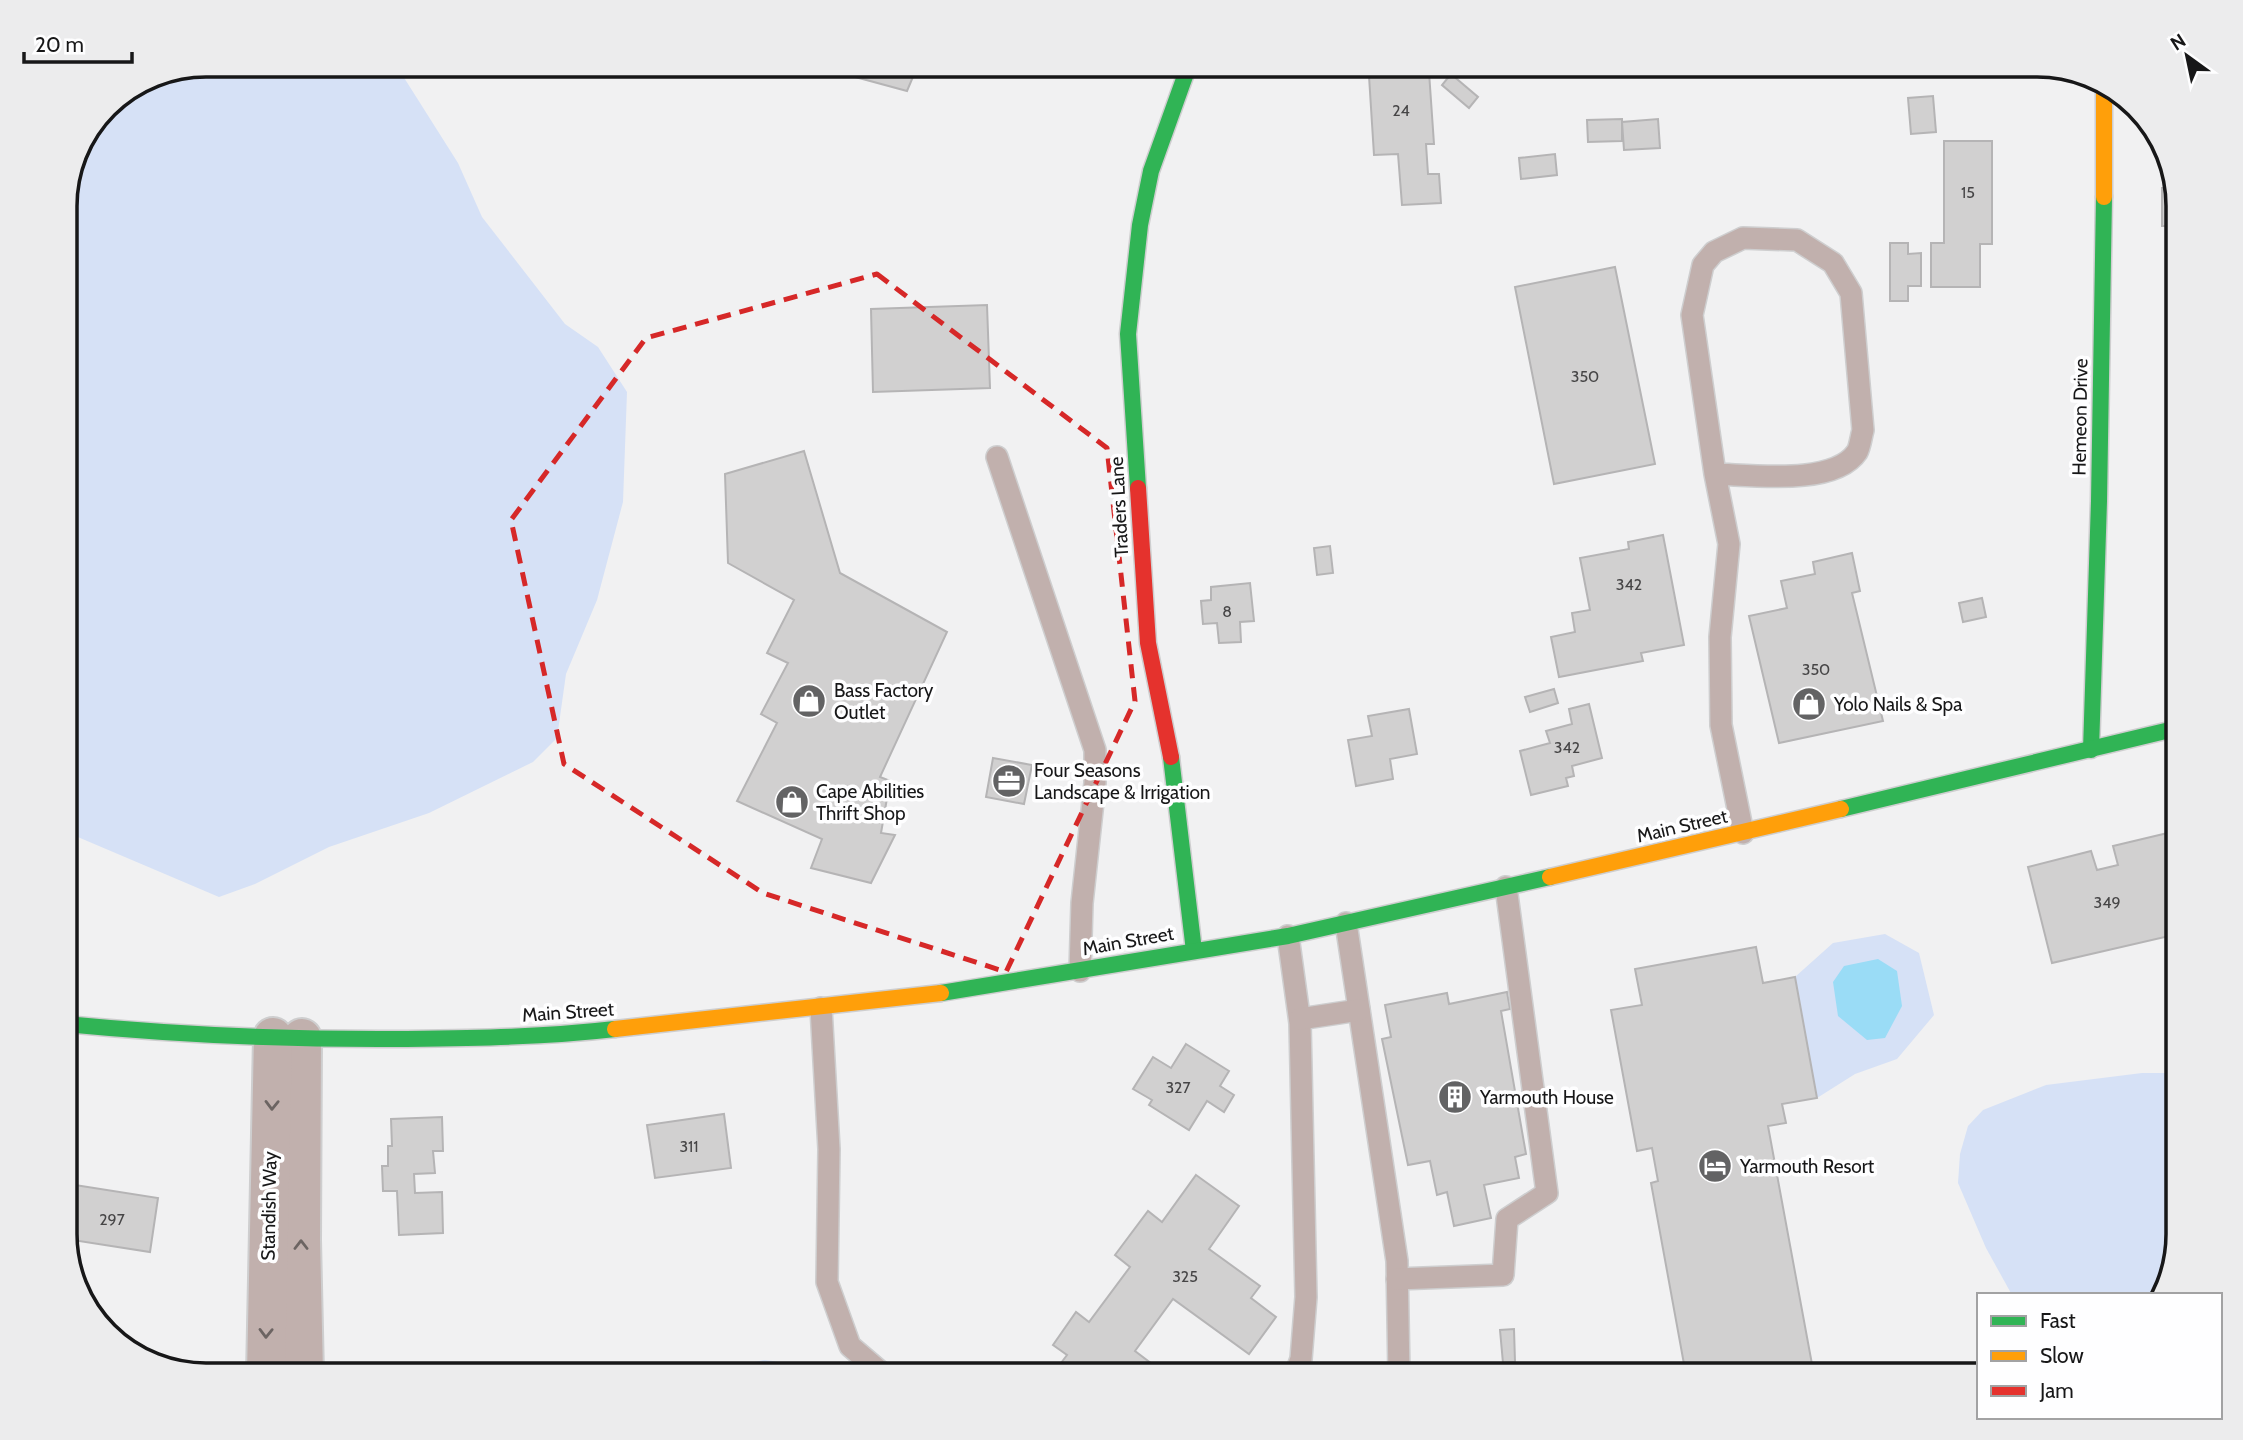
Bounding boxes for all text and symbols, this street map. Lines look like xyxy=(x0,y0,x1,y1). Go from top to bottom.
scale bar xyxy=(24,21,133,65)
north arrow xyxy=(2152,21,2222,91)
text: N xyxy=(2166,29,2190,55)
text: 20 m xyxy=(35,32,84,57)
house number: 24 xyxy=(1392,101,1410,120)
house number: 15 xyxy=(1961,183,1975,202)
street label: Hemeon Drive xyxy=(2067,358,2093,476)
house number: 350 xyxy=(1571,367,1599,386)
street label: Traders Lane xyxy=(1105,456,1133,558)
house number: 342 xyxy=(1616,575,1642,594)
house number: 8 xyxy=(1222,602,1232,621)
house number: 350 xyxy=(1802,660,1830,679)
place label: Bass Factory Outlet xyxy=(834,679,934,724)
shop icon: Bass Factory Outlet xyxy=(790,682,828,720)
shop icon: Yolo Nails & Spa xyxy=(1790,685,1828,723)
place label: Yolo Nails & Spa xyxy=(1833,693,1962,716)
house number: 342 xyxy=(1554,738,1580,757)
place label: Four Seasons Landscape & Irrigation xyxy=(1034,759,1211,804)
office icon: Four Seasons Landscape & Irrigation xyxy=(990,762,1028,800)
place label: Cape Abilities Thrift Shop xyxy=(816,780,924,825)
shop icon: Cape Abilities Thrift Shop xyxy=(773,783,811,821)
street label: Main Street xyxy=(1634,804,1730,848)
house number: 349 xyxy=(2094,893,2121,912)
street label: Main Street xyxy=(1081,922,1176,960)
street label: Main Street xyxy=(521,997,615,1027)
house number: 327 xyxy=(1165,1078,1191,1097)
building icon: Yarmouth House xyxy=(1436,1078,1474,1116)
place label: Yarmouth House xyxy=(1479,1086,1614,1109)
one-way arrow xyxy=(264,1100,279,1111)
house number: 311 xyxy=(679,1137,699,1156)
hotel icon: Yarmouth Resort xyxy=(1696,1147,1734,1185)
street label: Standish Way xyxy=(257,1151,281,1261)
place label: Yarmouth Resort xyxy=(1739,1155,1875,1178)
house number: 297 xyxy=(99,1210,125,1229)
one-way arrow xyxy=(293,1239,309,1250)
house number: 325 xyxy=(1172,1267,1198,1286)
legend xyxy=(1977,1293,2222,1419)
text: Fast xyxy=(2040,1308,2076,1333)
one-way arrow xyxy=(258,1328,274,1338)
text: Slow xyxy=(2040,1343,2084,1368)
text: Jam xyxy=(2039,1378,2074,1403)

